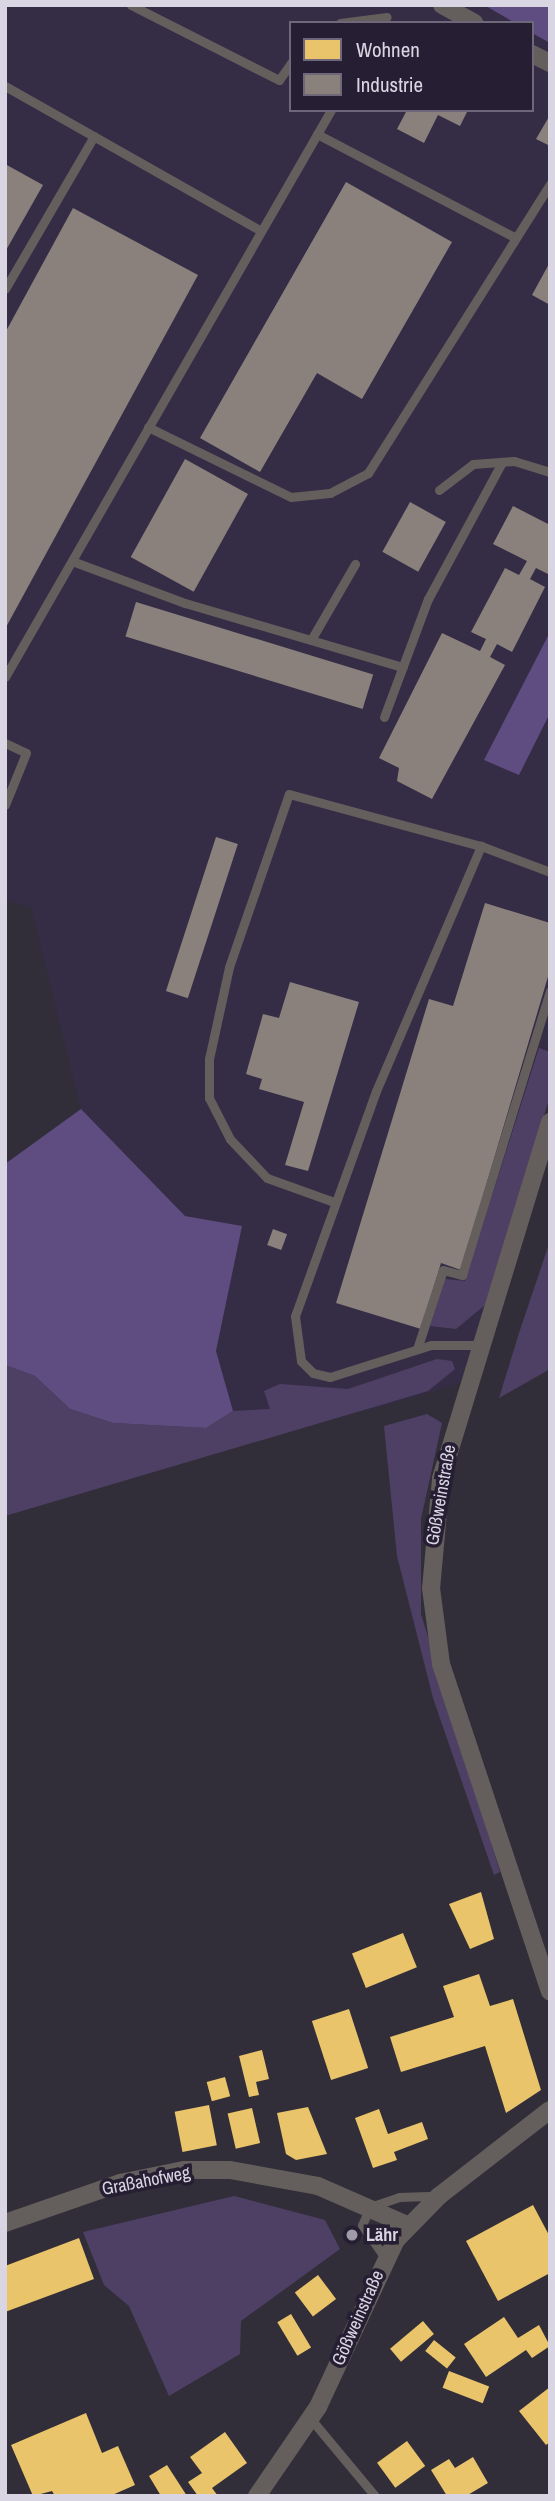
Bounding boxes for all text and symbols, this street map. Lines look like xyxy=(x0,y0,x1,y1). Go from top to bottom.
legend xyxy=(289,21,534,112)
text: Wohnen xyxy=(356,35,420,64)
text: Industrie xyxy=(356,70,423,99)
street label: Gößweinstraße xyxy=(422,1443,460,1547)
street label: Graßahofweg xyxy=(100,2162,192,2200)
place label: Lähr xyxy=(366,2224,398,2246)
marker: Lähr xyxy=(344,2227,360,2243)
street label: Gößweinstraße xyxy=(327,2267,389,2369)

